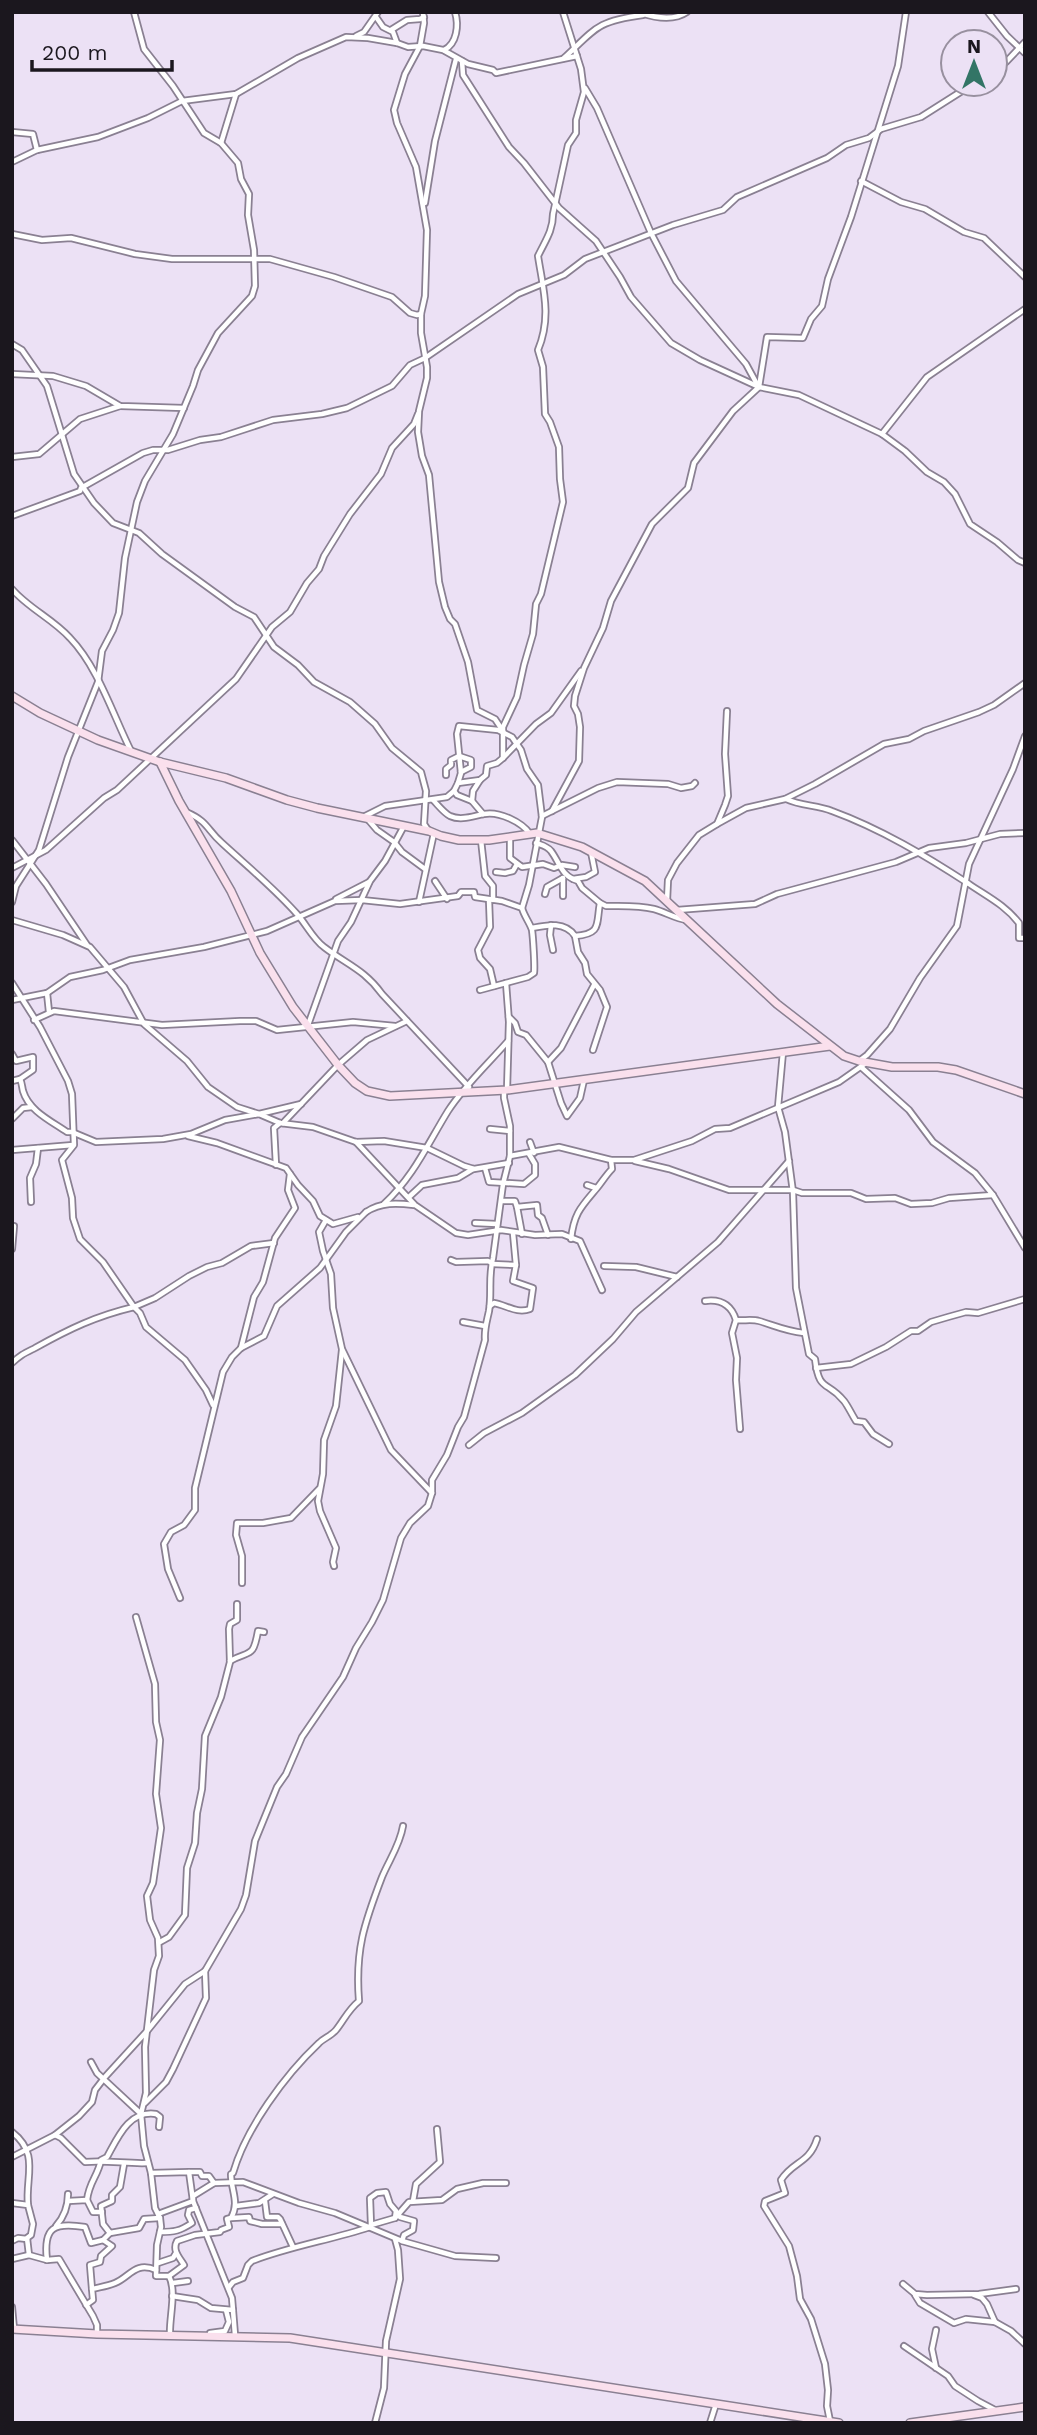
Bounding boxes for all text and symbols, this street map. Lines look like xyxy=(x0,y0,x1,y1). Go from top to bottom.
scale bar xyxy=(32,28,172,72)
north arrow xyxy=(939,28,1009,98)
text: N xyxy=(967,35,981,58)
text: 200 m xyxy=(42,40,108,65)

